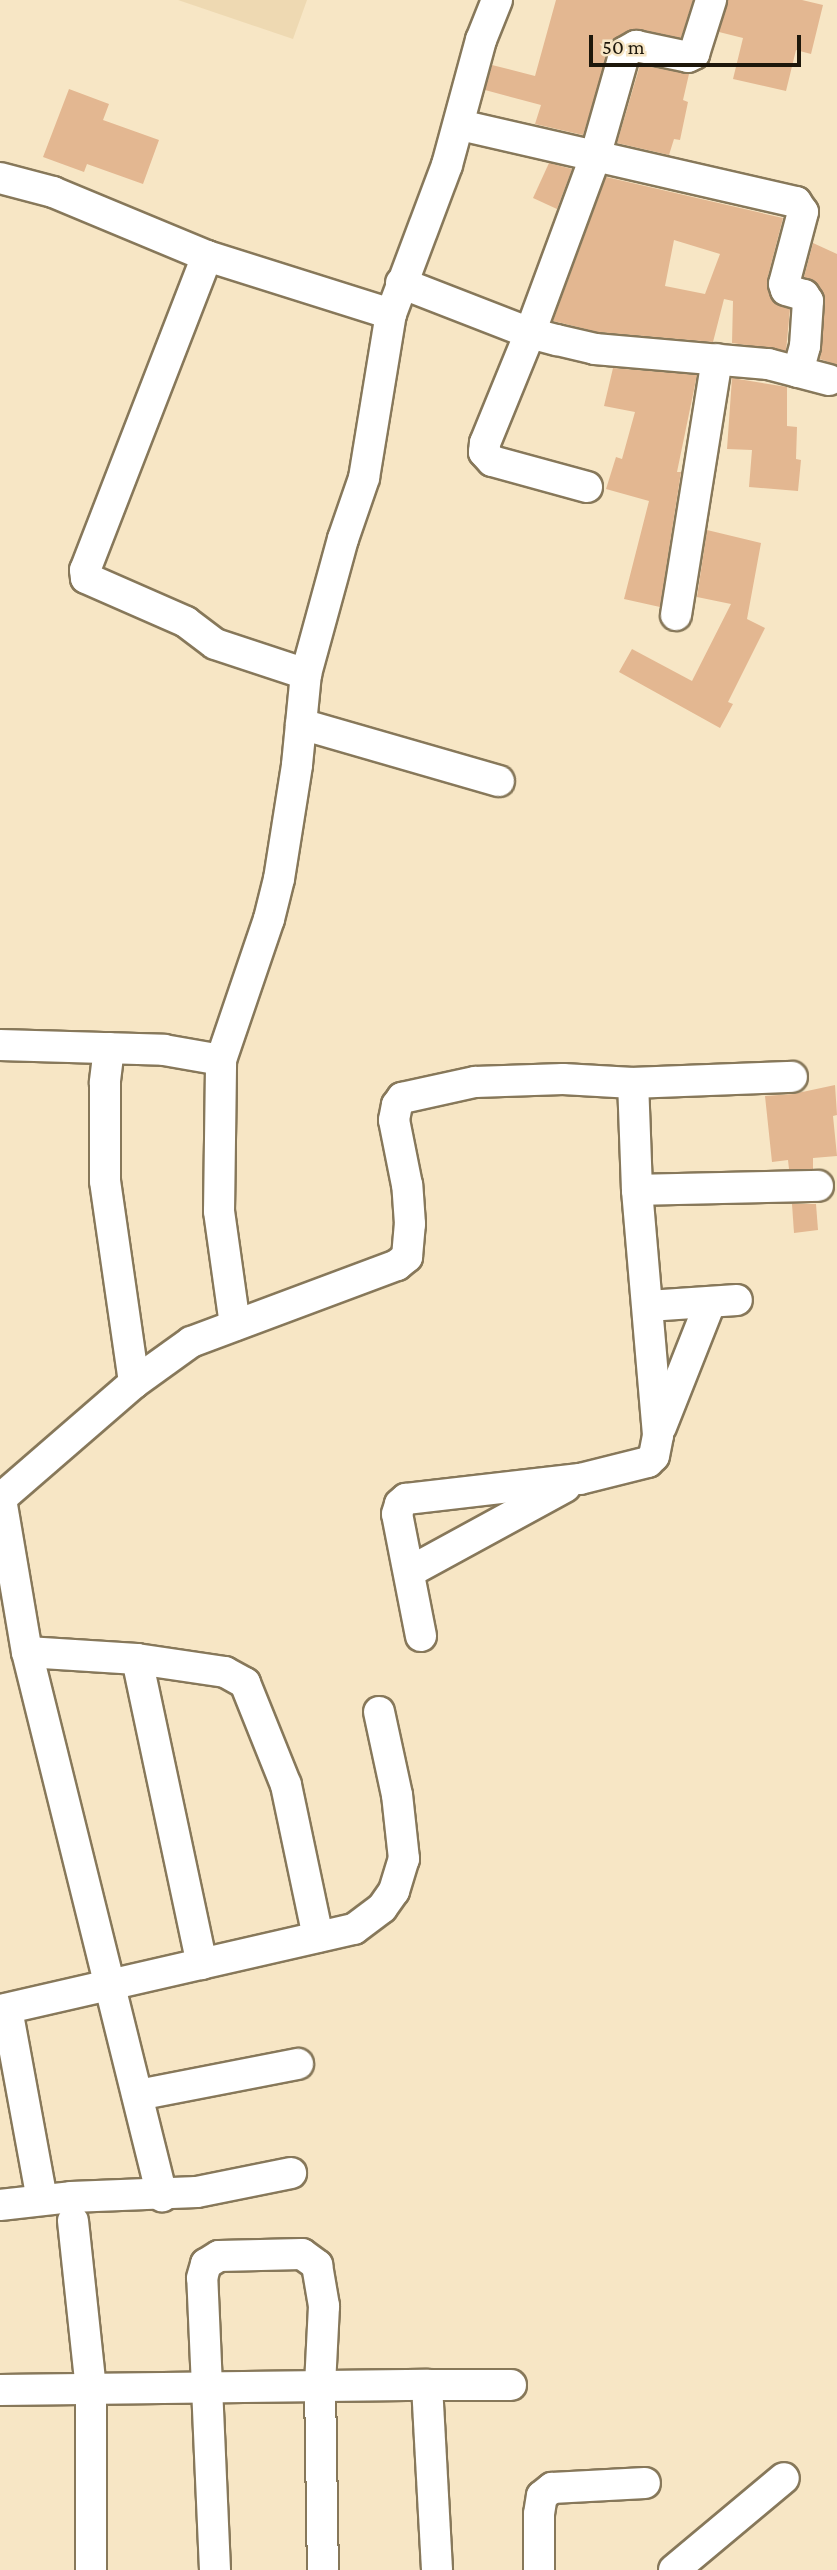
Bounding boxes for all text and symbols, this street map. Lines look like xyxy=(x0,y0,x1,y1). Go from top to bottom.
scale bar xyxy=(592,21,804,65)
text: 50 m xyxy=(602,35,645,59)

